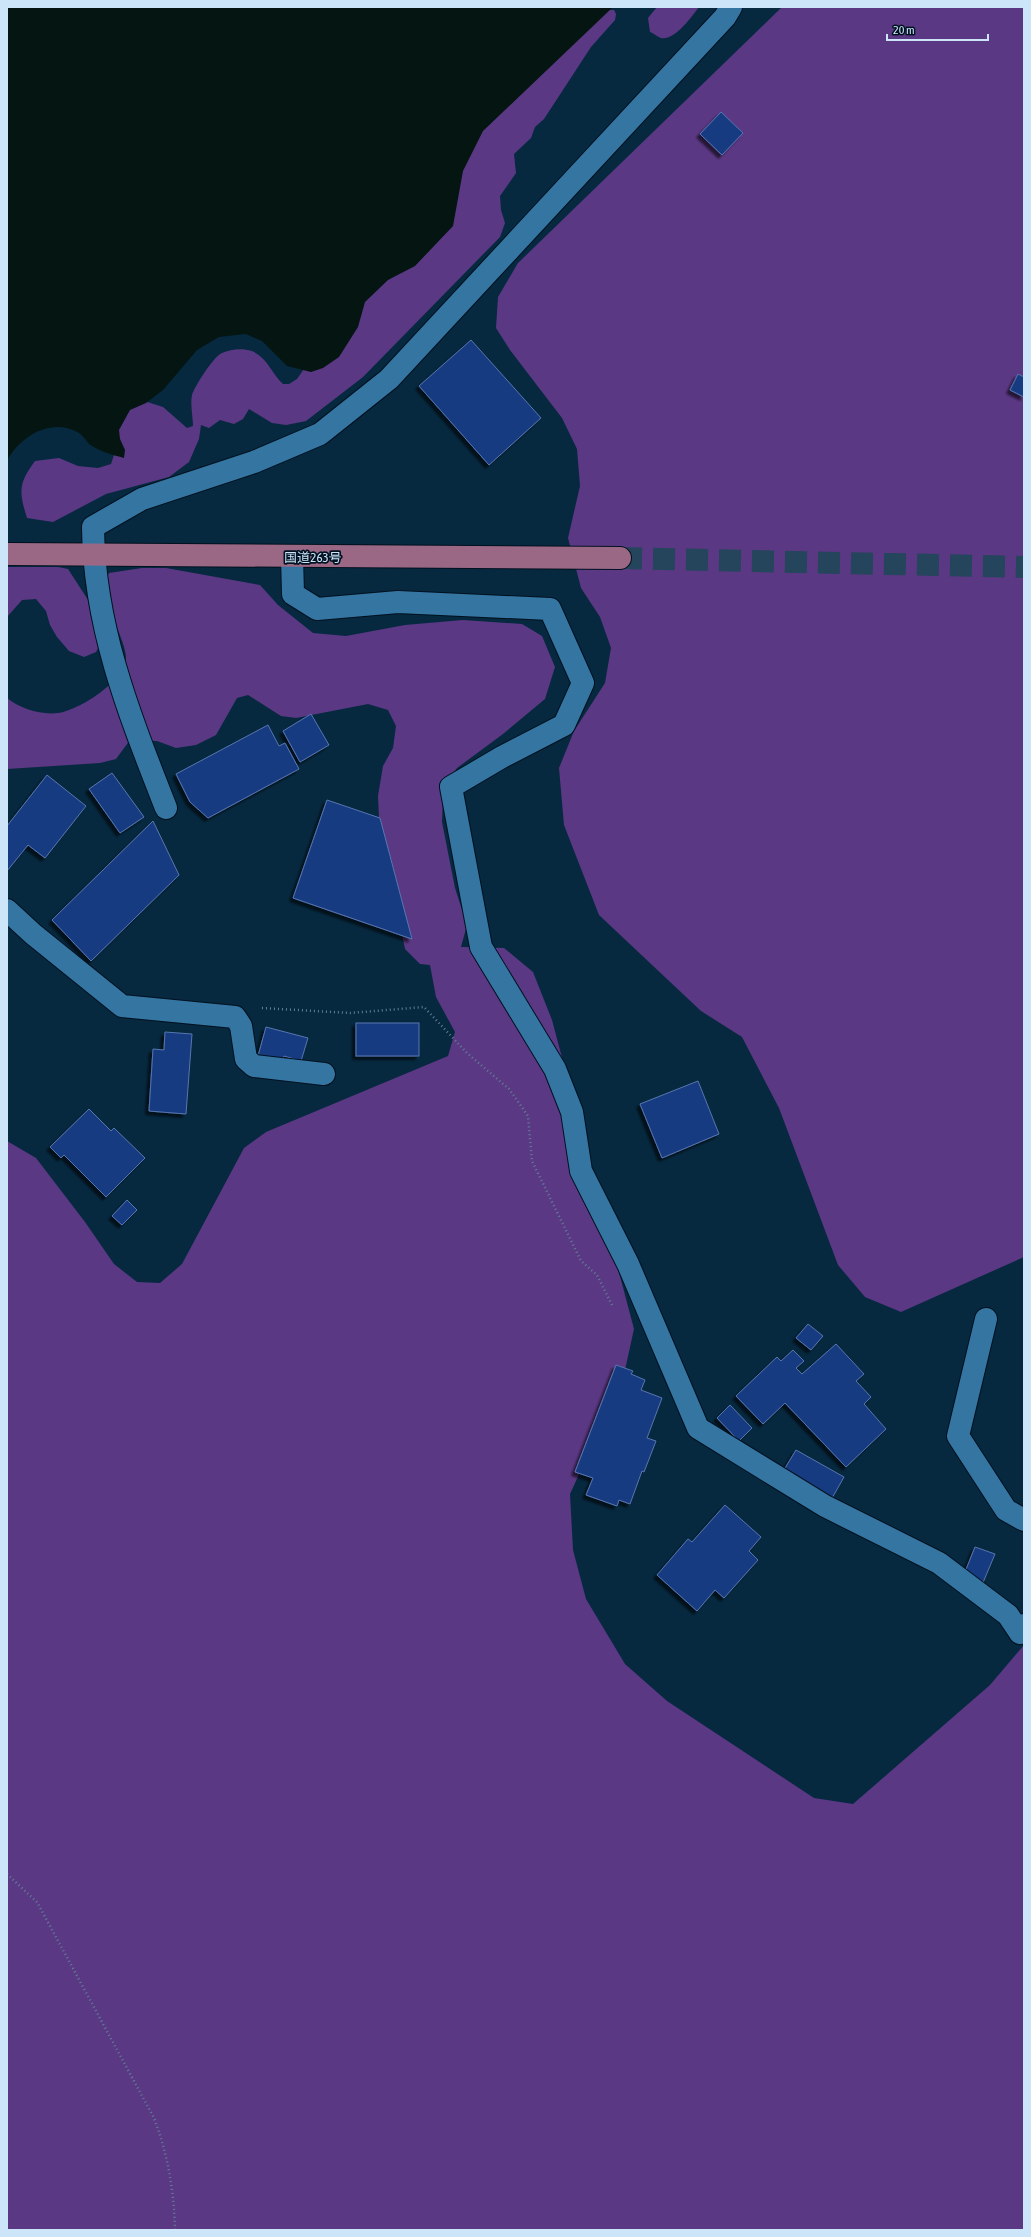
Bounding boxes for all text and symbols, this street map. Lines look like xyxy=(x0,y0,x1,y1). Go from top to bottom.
scale bar xyxy=(887,16,988,42)
text: 20 m xyxy=(893,23,915,37)
street label: 国道263号 xyxy=(284,550,342,565)

